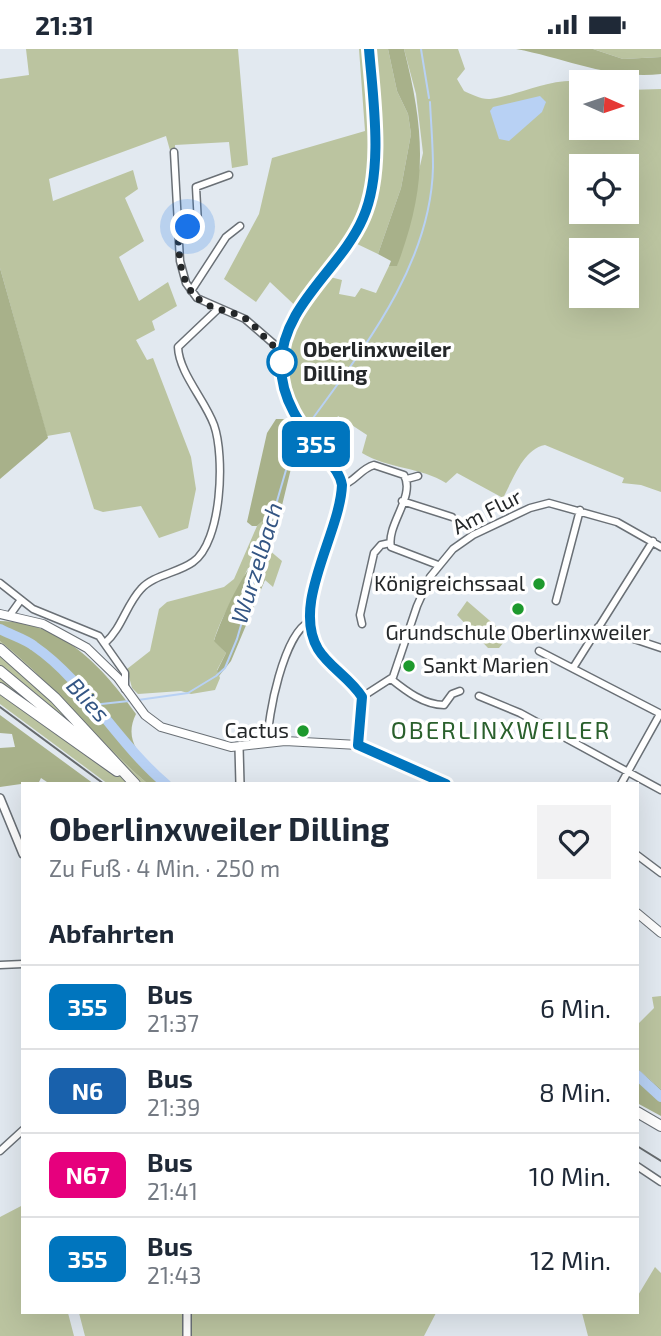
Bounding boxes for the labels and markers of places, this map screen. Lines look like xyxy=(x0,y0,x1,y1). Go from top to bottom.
place label: Oberlinxweiler Dilling xyxy=(303,336,451,385)
marker: Oberlinxweiler Dilling xyxy=(267,347,297,377)
place label: Königreichssaal xyxy=(374,570,526,595)
marker: Königreichssaal xyxy=(531,576,547,592)
marker: Grundschule Oberlinxweiler xyxy=(510,601,526,617)
place label: Grundschule Oberlinxweiler xyxy=(385,619,651,644)
place label: Sankt Marien xyxy=(423,652,549,677)
marker: Sankt Marien xyxy=(401,658,417,674)
place label: Cactus xyxy=(225,717,289,742)
marker: Cactus xyxy=(295,723,311,739)

